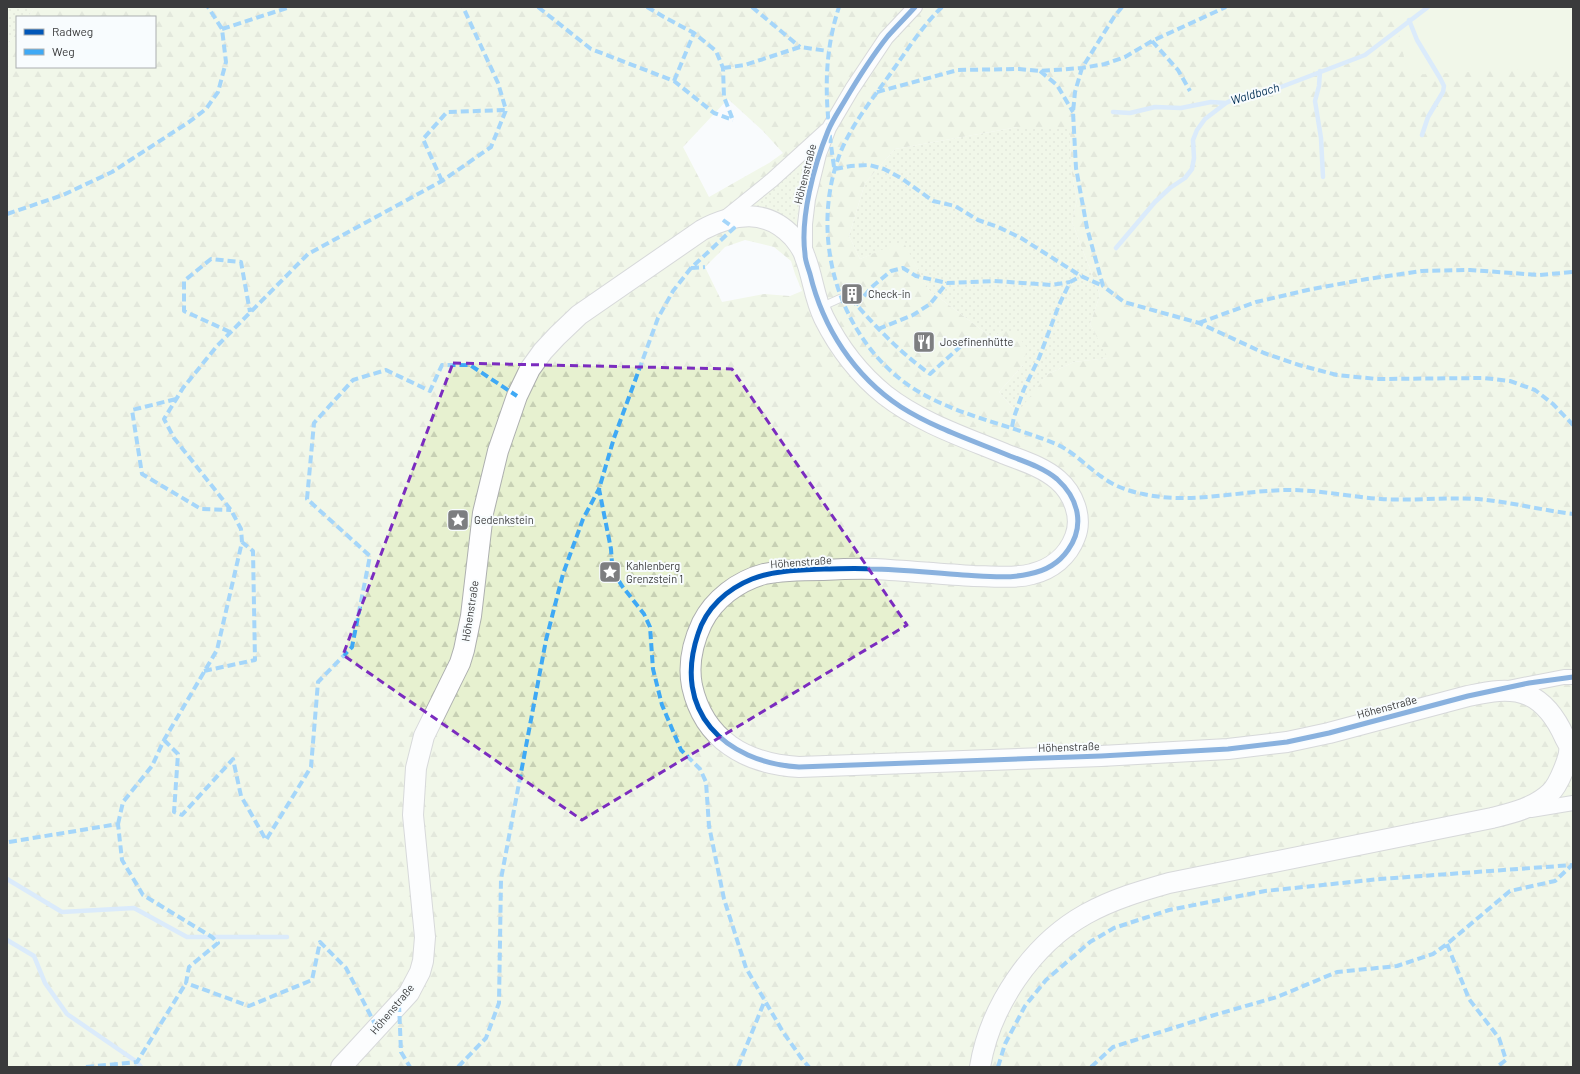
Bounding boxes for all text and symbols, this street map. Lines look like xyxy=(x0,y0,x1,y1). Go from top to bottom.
legend xyxy=(16,16,156,68)
text: Radweg xyxy=(52,24,93,38)
text: Weg xyxy=(52,44,75,58)
water label: Waldbach xyxy=(1229,79,1281,107)
street label: Höhenstraße xyxy=(791,142,818,205)
building icon: Check-in xyxy=(839,281,865,307)
place label: Check-in xyxy=(868,287,911,300)
restaurant icon: Josefinenhütte xyxy=(911,329,937,355)
place label: Josefinenhütte xyxy=(940,335,1014,348)
place icon: Gedenkstein xyxy=(445,507,471,533)
place label: Gedenkstein xyxy=(474,513,534,526)
street label: Höhenstraße xyxy=(770,553,832,570)
place icon: Kahlenberg Grenzstein 1 xyxy=(597,559,623,585)
place label: Kahlenberg Grenzstein 1 xyxy=(626,559,683,585)
street label: Höhenstraße xyxy=(458,579,481,642)
street label: Höhenstraße xyxy=(1355,692,1418,721)
street label: Höhenstraße xyxy=(1038,739,1100,754)
street label: Höhenstraße xyxy=(367,981,416,1036)

